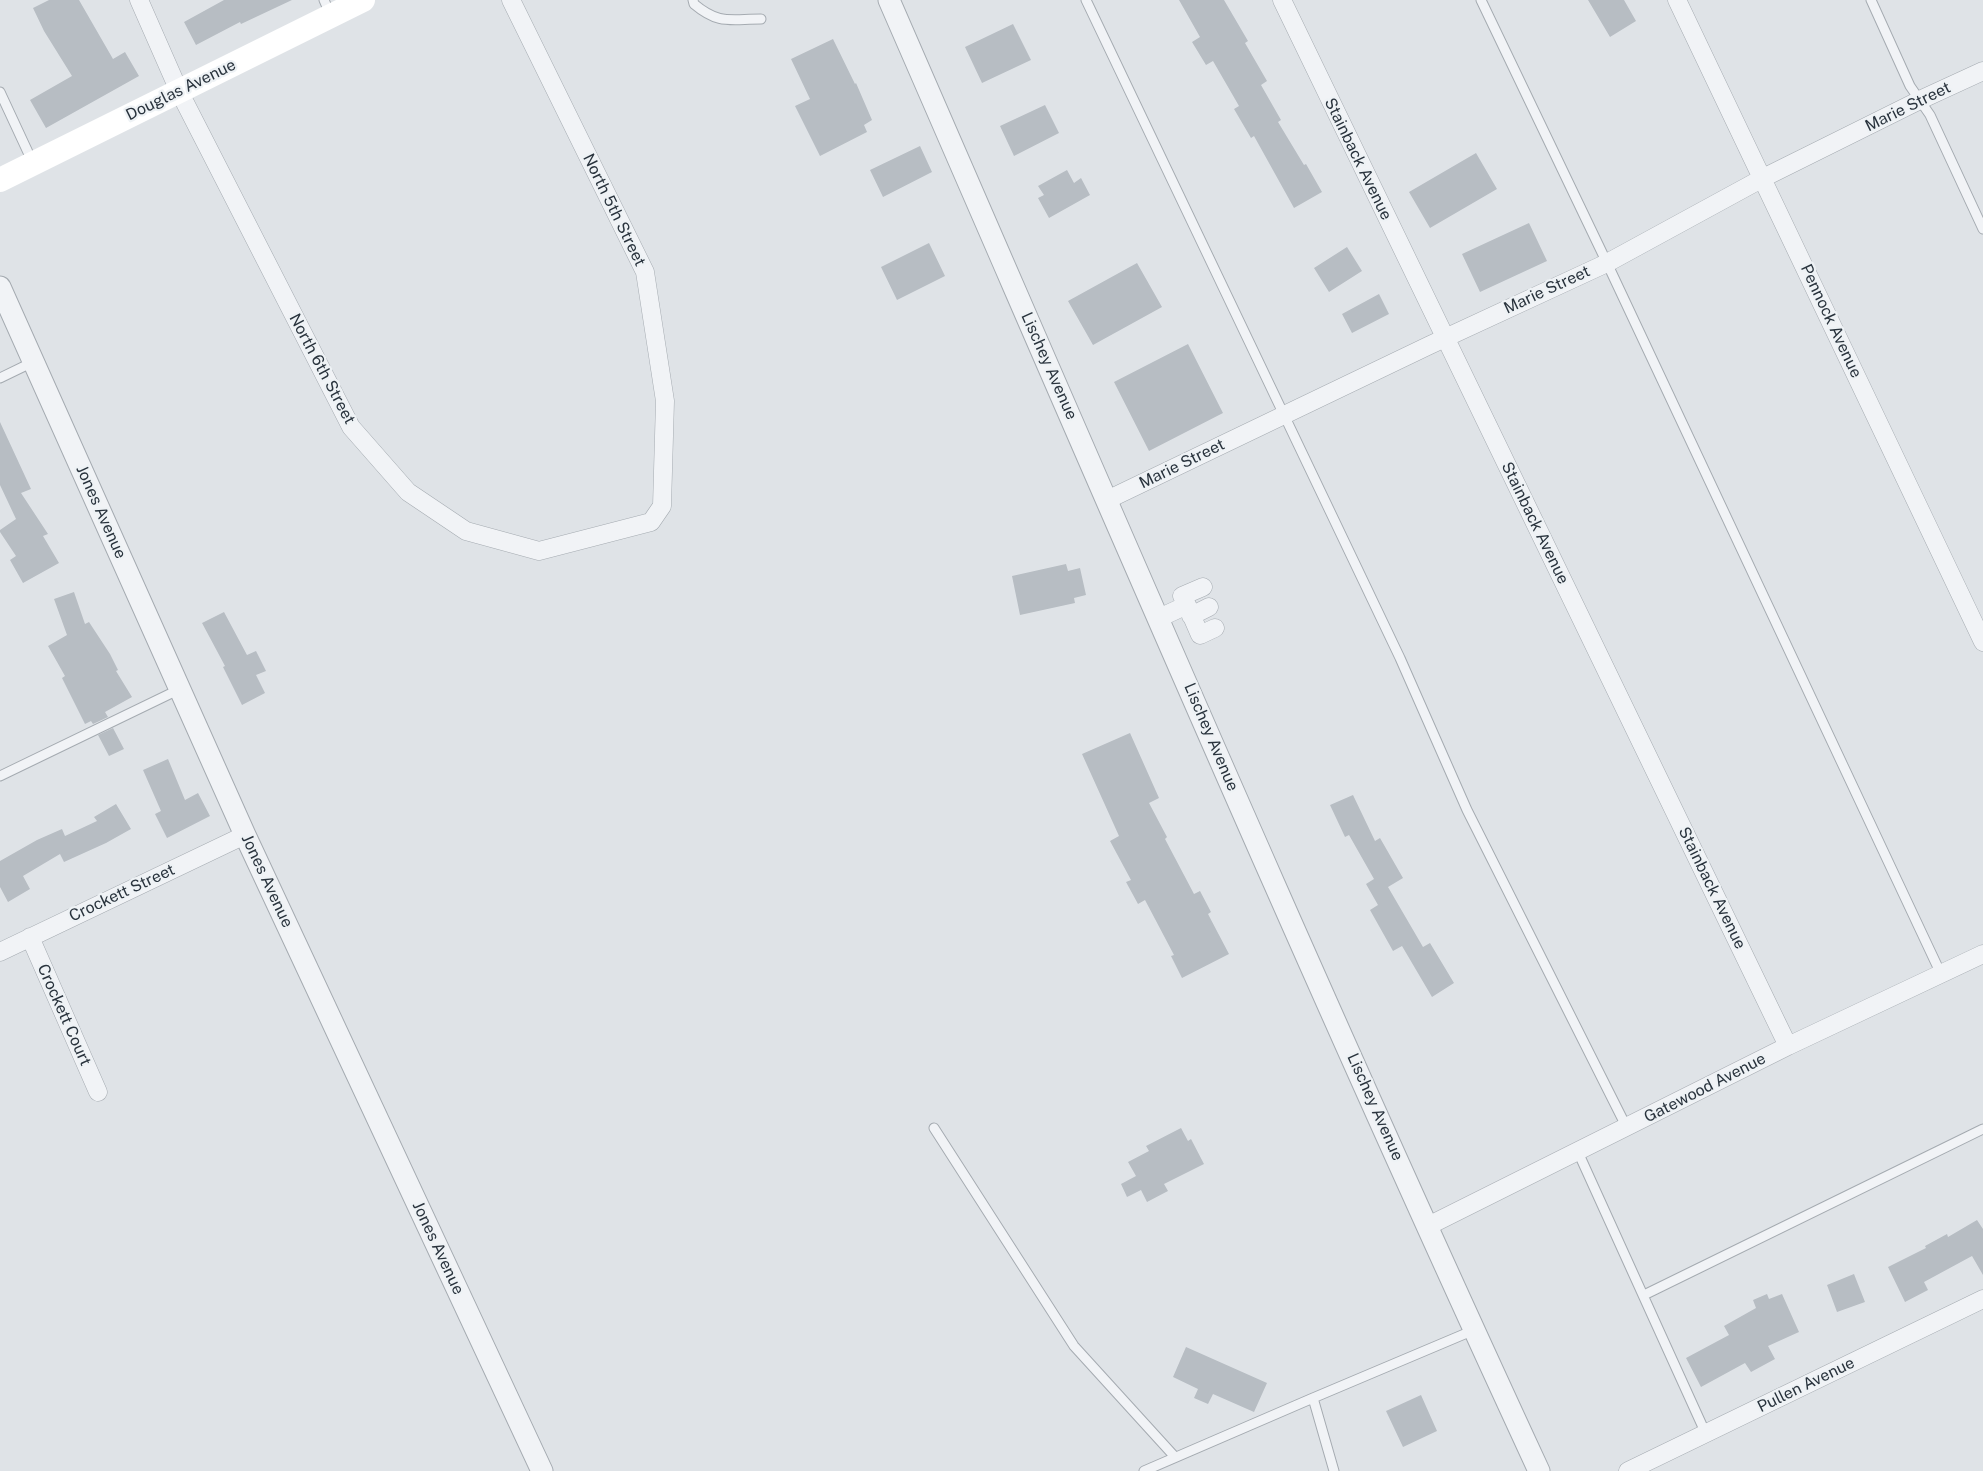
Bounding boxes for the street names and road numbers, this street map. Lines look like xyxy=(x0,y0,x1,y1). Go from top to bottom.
street label: Douglas Avenue xyxy=(123,55,239,125)
street label: Marie Street xyxy=(1862,78,1954,136)
street label: Stainback Avenue xyxy=(1320,95,1396,223)
street label: North 5th Street xyxy=(578,151,650,269)
street label: Pennock Avenue xyxy=(1796,261,1866,381)
street label: Marie Street xyxy=(1501,262,1593,318)
street label: Lischey Avenue xyxy=(1017,309,1081,423)
street label: North 6th Street xyxy=(285,310,359,428)
street label: Marie Street xyxy=(1136,435,1228,493)
street label: Stainback Avenue xyxy=(1497,459,1573,587)
street label: Jones Avenue xyxy=(72,462,130,562)
street label: Lischey Avenue xyxy=(1180,680,1242,794)
street label: Stainback Avenue xyxy=(1674,824,1750,952)
street label: Jones Avenue xyxy=(237,831,297,931)
street label: Crockett Street xyxy=(66,860,178,926)
street label: Crockett Court xyxy=(33,961,95,1069)
street label: Gatewood Avenue xyxy=(1641,1049,1769,1127)
street label: Lischey Avenue xyxy=(1343,1050,1407,1164)
street label: Jones Avenue xyxy=(408,1198,468,1298)
street label: Pullen Avenue xyxy=(1754,1353,1858,1417)

